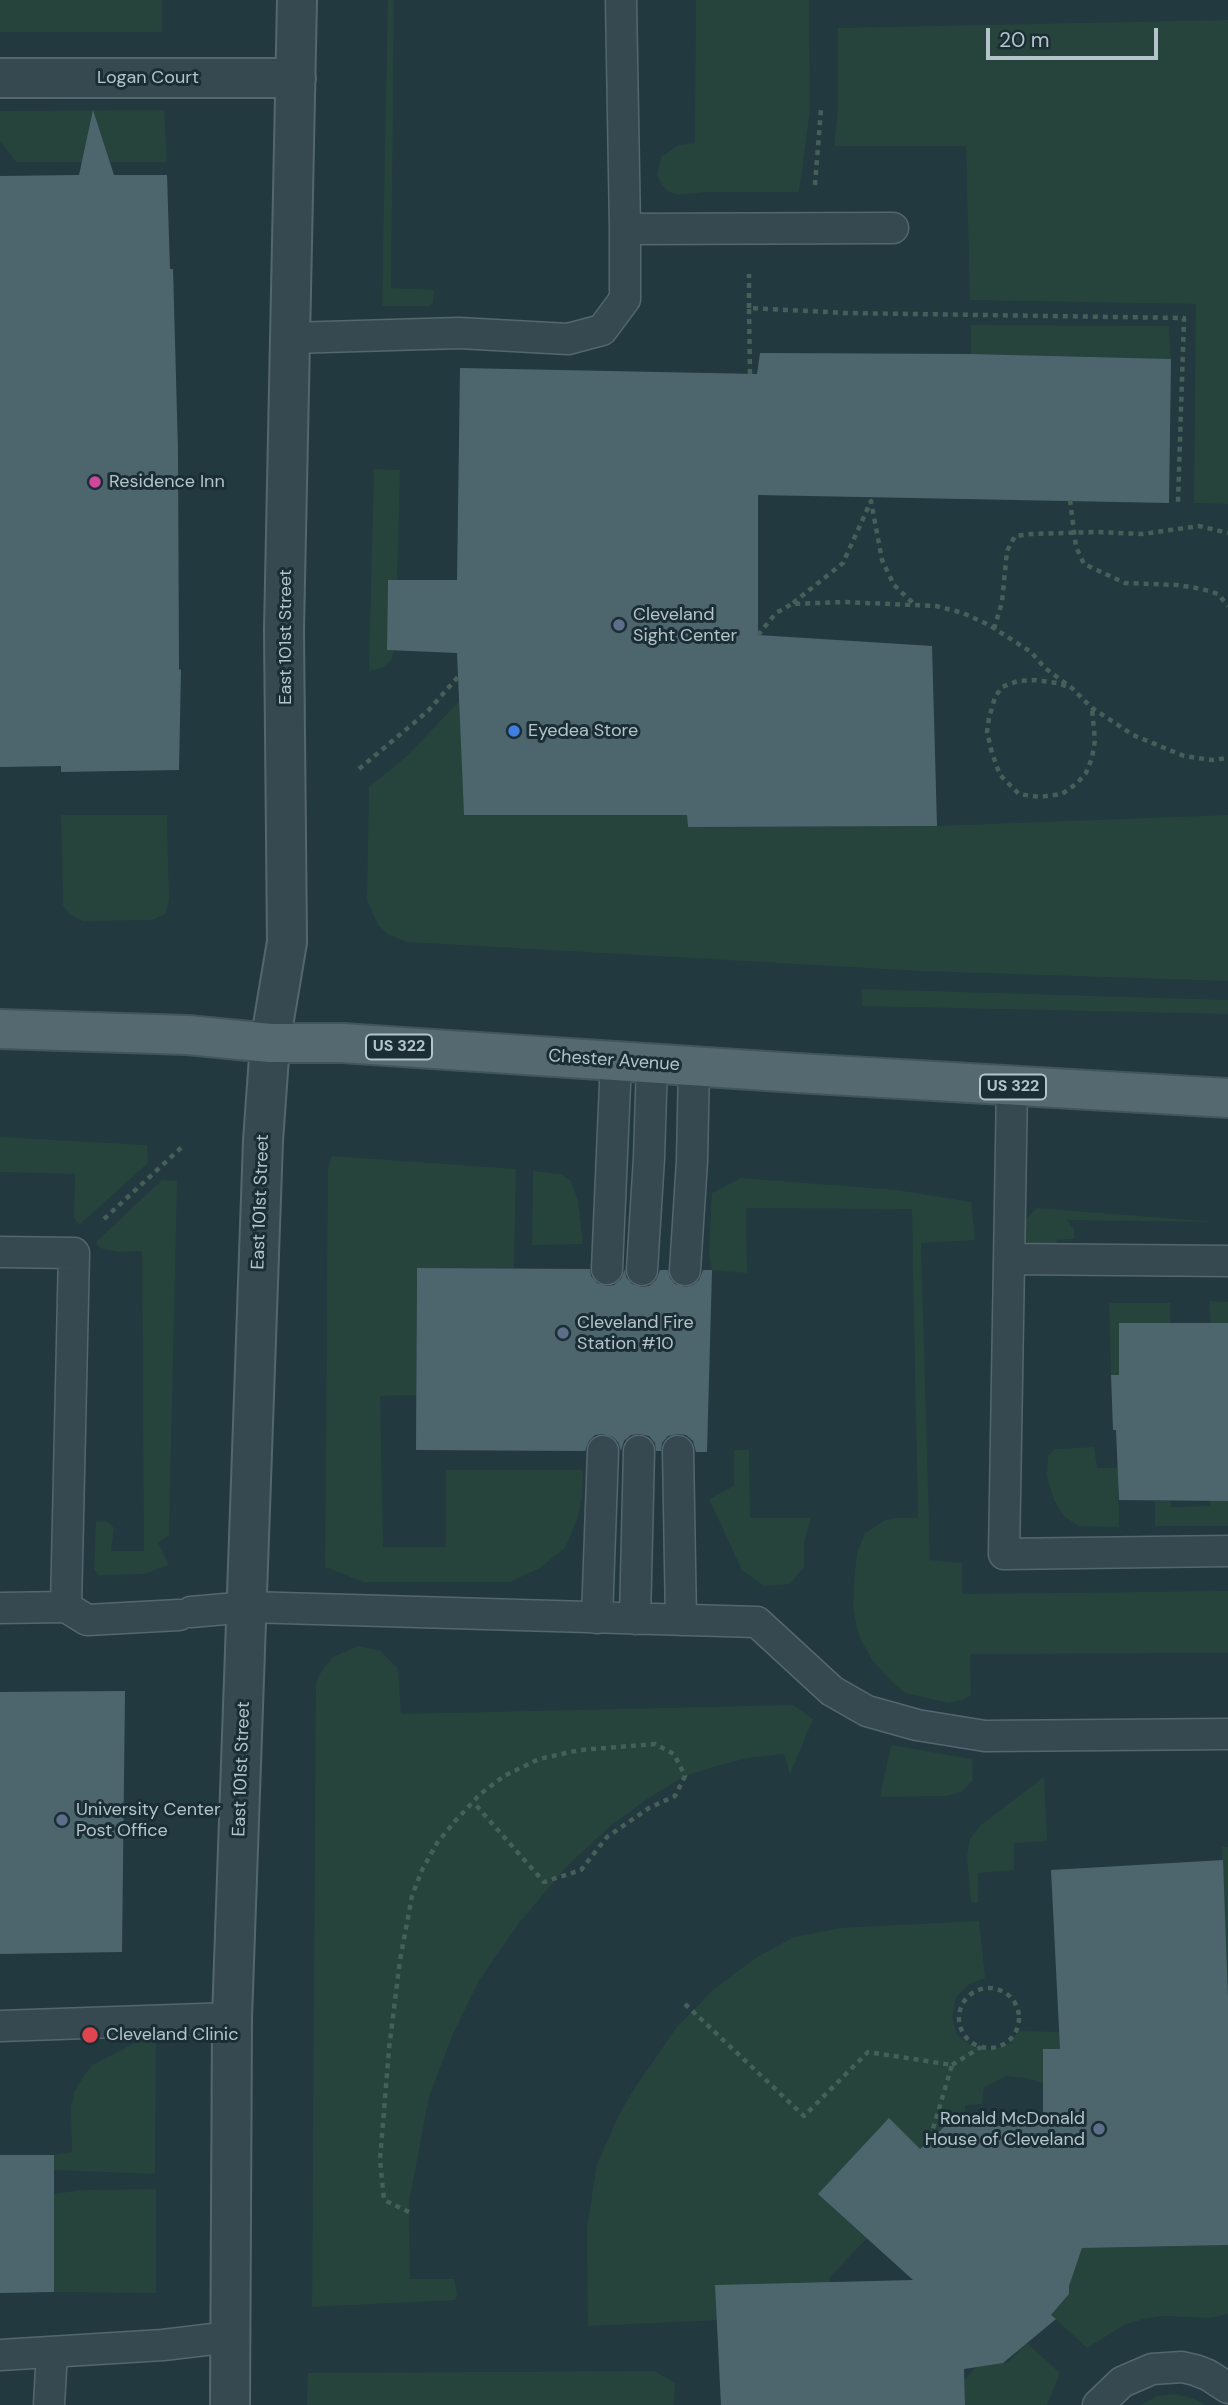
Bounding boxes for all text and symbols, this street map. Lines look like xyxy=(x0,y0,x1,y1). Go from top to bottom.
scale bar xyxy=(990,14,1162,58)
text: 20 m xyxy=(999,26,1050,54)
street label: Logan Court xyxy=(97,67,199,89)
place label: Residence Inn xyxy=(109,471,225,493)
marker: Residence Inn xyxy=(87,474,103,490)
street label: East 101st Street xyxy=(275,569,297,705)
place label: Cleveland Sight Center xyxy=(633,604,737,646)
marker: Cleveland Sight Center xyxy=(611,617,627,633)
place label: Eyedea Store xyxy=(528,720,638,742)
marker: Eyedea Store xyxy=(506,723,522,739)
road number: US 322 xyxy=(366,1035,432,1060)
street label: Chester Avenue xyxy=(548,1046,680,1076)
road number: US 322 xyxy=(980,1074,1046,1100)
street label: East 101st Street xyxy=(248,1134,274,1270)
place label: Cleveland Fire Station #10 xyxy=(577,1312,694,1354)
marker: Cleveland Fire Station #10 xyxy=(555,1325,571,1341)
street label: East 101st Street xyxy=(229,1701,255,1837)
place label: University Center Post Office xyxy=(76,1799,221,1842)
marker: University Center Post Office xyxy=(54,1812,70,1828)
place label: Cleveland Clinic xyxy=(106,2024,238,2046)
marker: Cleveland Clinic xyxy=(80,2025,100,2045)
place label: Ronald McDonald House of Cleveland xyxy=(925,2108,1085,2150)
marker: Ronald McDonald House of Cleveland xyxy=(1091,2121,1107,2137)

